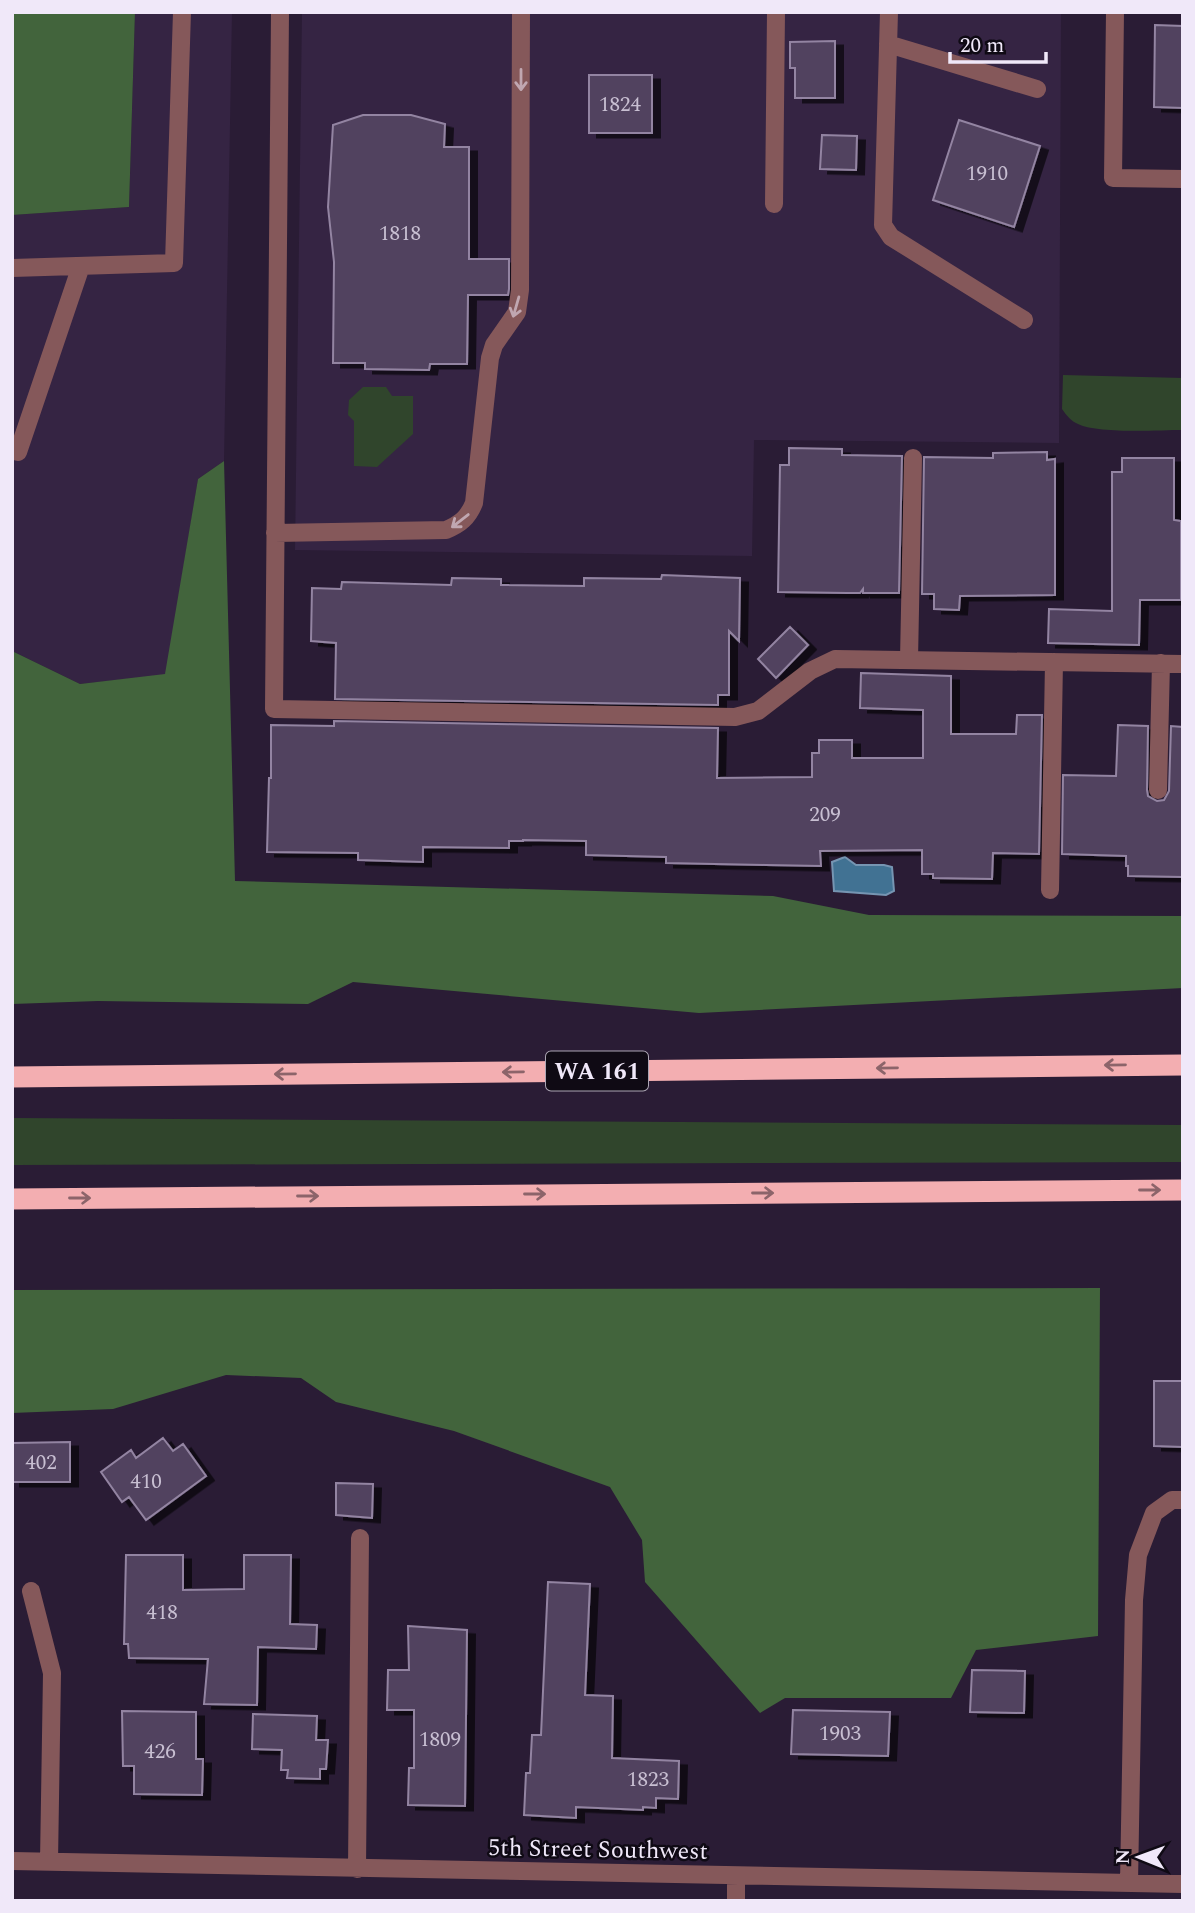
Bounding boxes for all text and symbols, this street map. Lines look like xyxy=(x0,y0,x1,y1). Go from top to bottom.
scale bar xyxy=(950,21,1046,65)
text: 20 m xyxy=(960,30,1004,62)
one-way arrow xyxy=(514,69,528,92)
house number: 1824 xyxy=(599,89,641,121)
house number: 1910 xyxy=(966,158,1008,190)
house number: 1818 xyxy=(379,218,421,250)
one-way arrow xyxy=(509,296,522,318)
one-way arrow xyxy=(452,513,470,528)
house number: 209 xyxy=(809,799,841,831)
road number: WA 161 xyxy=(546,1052,648,1090)
one-way arrow xyxy=(1103,1059,1126,1072)
one-way arrow xyxy=(876,1061,899,1075)
one-way arrow xyxy=(501,1065,524,1078)
one-way arrow xyxy=(274,1067,297,1081)
one-way arrow xyxy=(1138,1183,1161,1197)
one-way arrow xyxy=(751,1186,774,1200)
one-way arrow xyxy=(524,1188,547,1201)
one-way arrow xyxy=(296,1189,319,1203)
one-way arrow xyxy=(69,1191,92,1205)
house number: 402 xyxy=(25,1447,57,1479)
house number: 410 xyxy=(130,1466,162,1498)
house number: 418 xyxy=(146,1597,178,1629)
house number: 1903 xyxy=(819,1718,861,1750)
house number: 1809 xyxy=(419,1724,461,1756)
house number: 426 xyxy=(144,1736,176,1768)
house number: 1823 xyxy=(627,1764,669,1796)
north arrow xyxy=(1104,1822,1174,1892)
street label: 5th Street Southwest xyxy=(488,1830,708,1870)
text: N xyxy=(1109,1849,1138,1865)

